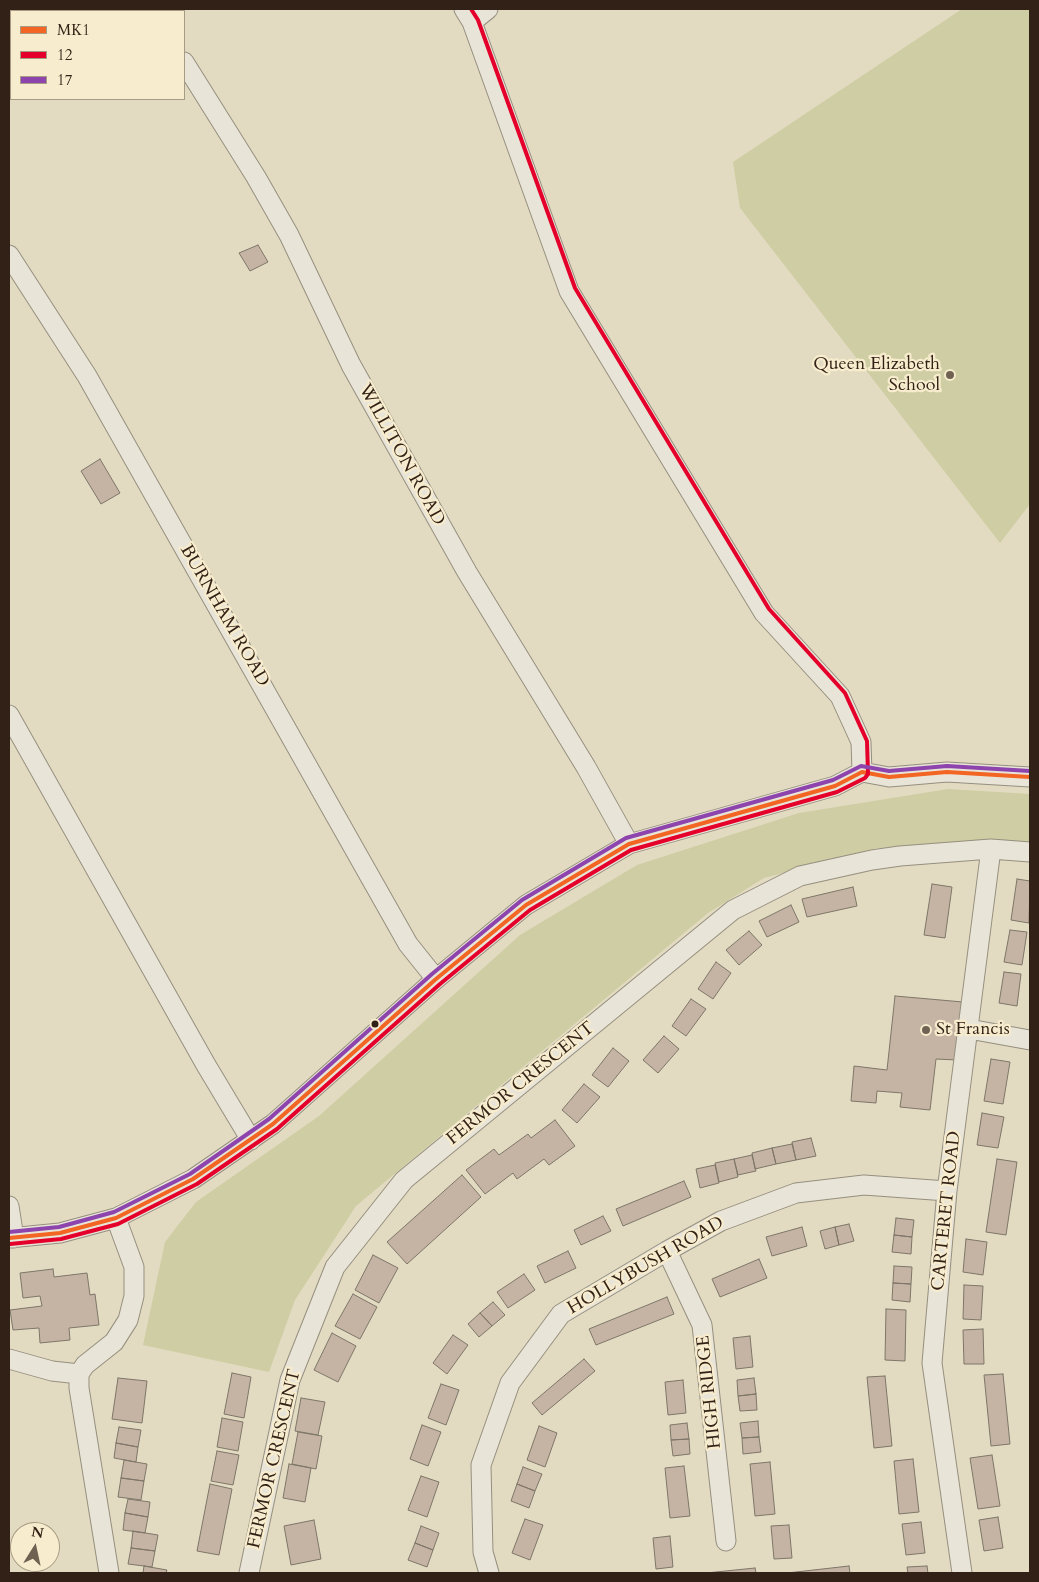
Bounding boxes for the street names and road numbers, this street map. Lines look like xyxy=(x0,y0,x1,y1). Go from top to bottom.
street label: WILLITON ROAD xyxy=(353,381,449,529)
street label: BURNHAM ROAD xyxy=(175,541,273,691)
street label: FERMOR CRESCENT xyxy=(443,1018,599,1150)
street label: CARTERET ROAD xyxy=(928,1130,966,1292)
street label: HOLLYBUSH ROAD xyxy=(564,1212,728,1320)
street label: HIGH RIDGE xyxy=(693,1334,727,1450)
street label: FERMOR CRESCENT xyxy=(244,1367,306,1551)

